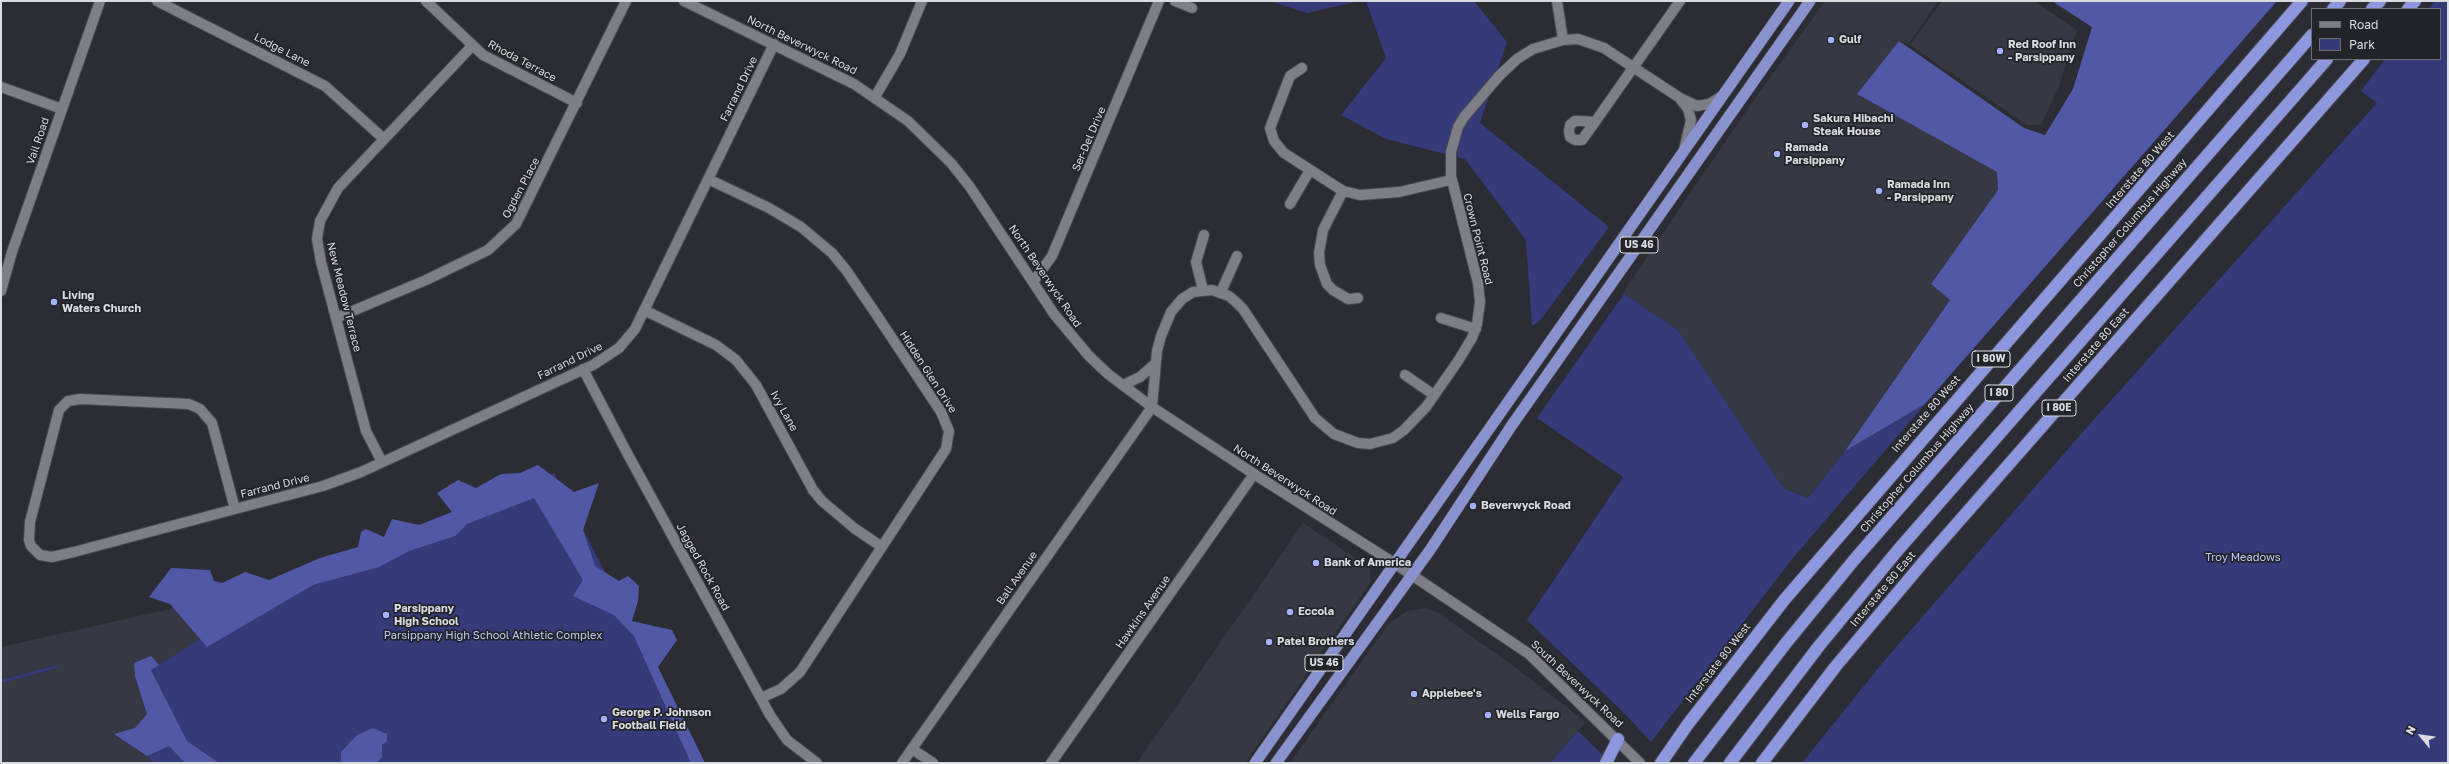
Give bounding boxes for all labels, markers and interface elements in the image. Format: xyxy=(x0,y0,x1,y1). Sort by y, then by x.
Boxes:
legend xyxy=(2311,8,2441,60)
street label: North Beverwyck Road xyxy=(745,13,859,77)
text: Road xyxy=(2349,17,2378,32)
street label: Lodge Lane xyxy=(252,30,312,70)
place label: Gulf xyxy=(1839,33,1861,47)
marker: Gulf xyxy=(1826,35,1836,45)
street label: Rhoda Terrace xyxy=(485,37,559,85)
text: Park xyxy=(2349,37,2375,52)
place label: Red Roof Inn - Parsippany xyxy=(2008,38,2076,64)
marker: Red Roof Inn - Parsippany xyxy=(1995,46,2005,56)
street label: Farrand Drive xyxy=(718,54,760,124)
street label: Ser-Del Drive xyxy=(1069,105,1109,173)
place label: Sakura Hibachi Steak House xyxy=(1813,112,1893,138)
street label: Vail Road xyxy=(24,116,52,166)
marker: Sakura Hibachi Steak House xyxy=(1800,120,1810,130)
street label: Interstate 80 West xyxy=(2103,129,2177,211)
place label: Ramada Parsippany xyxy=(1785,141,1845,167)
marker: Ramada Parsippany xyxy=(1772,149,1782,159)
street label: Ogden Place xyxy=(499,155,543,221)
street label: Christopher Columbus Highway xyxy=(2070,156,2190,290)
place label: Ramada Inn - Parsippany xyxy=(1887,178,1954,204)
marker: Ramada Inn - Parsippany xyxy=(1874,186,1884,196)
street label: Crown Point Road xyxy=(1460,192,1496,286)
street label: North Beverwyck Road xyxy=(1006,222,1084,330)
road number: US 46 xyxy=(1620,237,1658,253)
street label: New Meadow Terrace xyxy=(324,241,364,353)
place label: Living Waters Church xyxy=(62,289,141,315)
marker: Living Waters Church xyxy=(49,297,59,307)
street label: Interstate 80 East xyxy=(2060,305,2132,385)
street label: Hidden Glen Drive xyxy=(897,329,959,415)
street label: Farrand Drive xyxy=(535,340,605,382)
road number: I 80W xyxy=(1972,351,2010,367)
street label: Interstate 80 West xyxy=(1889,373,1963,455)
road number: I 80 xyxy=(1985,385,2013,401)
street label: Ivy Lane xyxy=(767,388,801,434)
road number: I 80E xyxy=(2042,400,2076,416)
street label: Christopher Columbus Highway xyxy=(1857,401,1977,535)
street label: North Beverwyck Road xyxy=(1231,442,1339,518)
street label: Farrand Drive xyxy=(239,471,311,501)
place label: Beverwyck Road xyxy=(1481,499,1571,513)
marker: Beverwyck Road xyxy=(1468,501,1478,511)
street label: Jagged Rock Road xyxy=(674,521,732,613)
street label: Ball Avenue xyxy=(994,549,1040,607)
street label: Interstate 80 East xyxy=(1848,549,1918,629)
park label: Troy Meadows xyxy=(2205,551,2281,565)
place label: Bank of America xyxy=(1324,556,1411,570)
marker: Bank of America xyxy=(1311,558,1321,568)
street label: Hawkins Avenue xyxy=(1113,573,1173,651)
place label: Parsippany High School xyxy=(394,602,459,628)
place label: Eccola xyxy=(1298,605,1334,619)
marker: Eccola xyxy=(1285,607,1295,617)
marker: Parsippany High School xyxy=(381,610,391,620)
street label: Interstate 80 West xyxy=(1683,620,1753,706)
park label: Parsippany High School Athletic Complex xyxy=(384,629,602,643)
place label: Patel Brothers xyxy=(1277,635,1354,649)
marker: Patel Brothers xyxy=(1264,637,1274,647)
street label: South Beverwyck Road xyxy=(1528,638,1626,730)
road number: US 46 xyxy=(1305,655,1343,671)
place label: Applebee's xyxy=(1422,687,1482,701)
marker: Applebee's xyxy=(1409,689,1419,699)
place label: George P. Johnson Football Field xyxy=(612,706,711,732)
place label: Wells Fargo xyxy=(1496,708,1559,722)
marker: Wells Fargo xyxy=(1483,710,1493,720)
marker: George P. Johnson Football Field xyxy=(599,714,609,724)
north arrow xyxy=(2401,716,2441,756)
text: N xyxy=(2402,723,2418,737)

